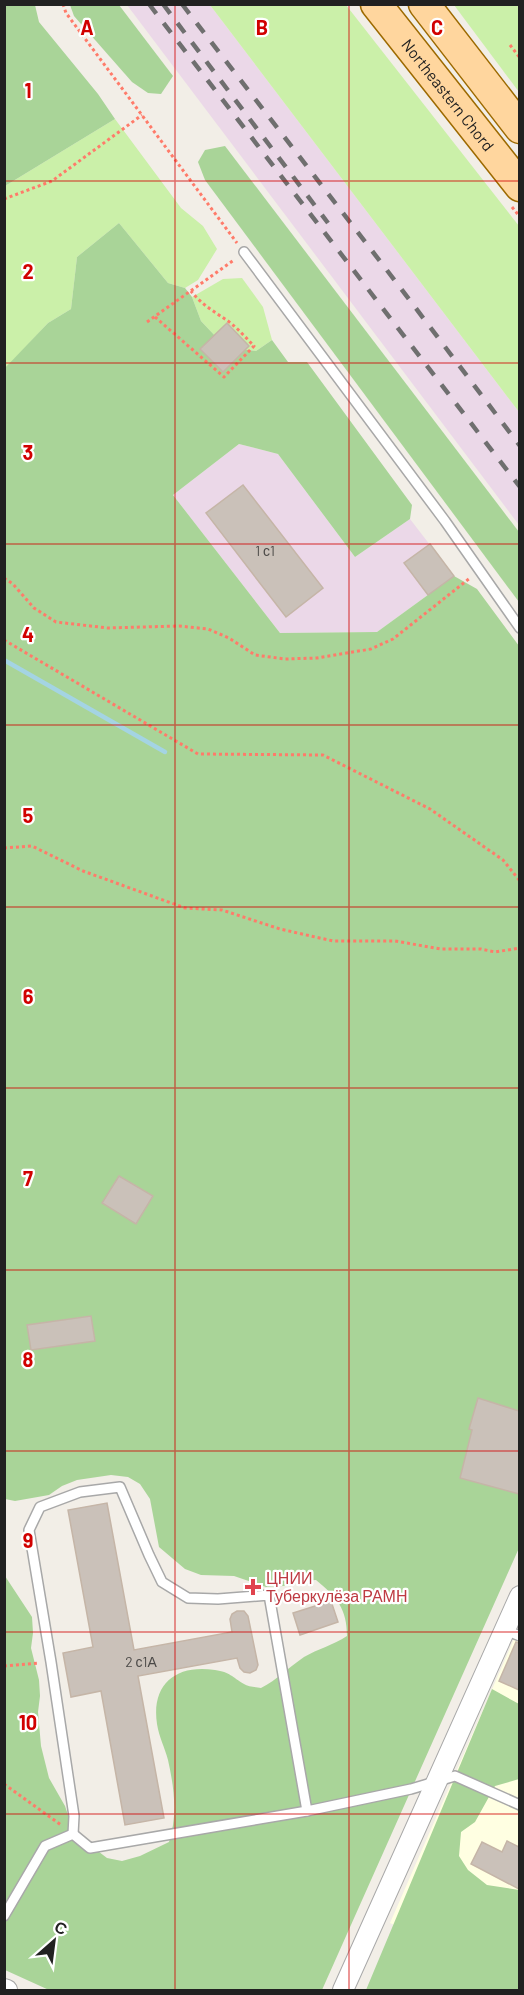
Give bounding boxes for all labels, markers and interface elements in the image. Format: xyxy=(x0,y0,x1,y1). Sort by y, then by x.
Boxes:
text: A xyxy=(80,15,94,39)
text: B xyxy=(256,15,268,39)
text: C xyxy=(431,15,443,39)
street label: Northeastern Chord xyxy=(398,35,498,154)
text: 1 xyxy=(24,78,32,102)
text: 2 xyxy=(22,259,34,283)
text: 3 xyxy=(23,440,33,464)
house number: 1 с1 xyxy=(255,542,275,559)
text: 4 xyxy=(22,622,34,646)
text: 5 xyxy=(23,803,34,827)
text: 6 xyxy=(23,984,34,1008)
text: 7 xyxy=(23,1166,33,1190)
text: 8 xyxy=(23,1347,34,1371)
text: 9 xyxy=(23,1528,33,1552)
place label: ЦНИИ Туберкулёза РАМН xyxy=(266,1568,408,1605)
marker: ЦНИИ Туберкулёза РАМН xyxy=(244,1578,262,1596)
house number: 2 с1А xyxy=(125,1653,157,1670)
text: 10 xyxy=(19,1710,37,1734)
north arrow xyxy=(24,1911,84,1971)
text: С xyxy=(52,1916,71,1939)

